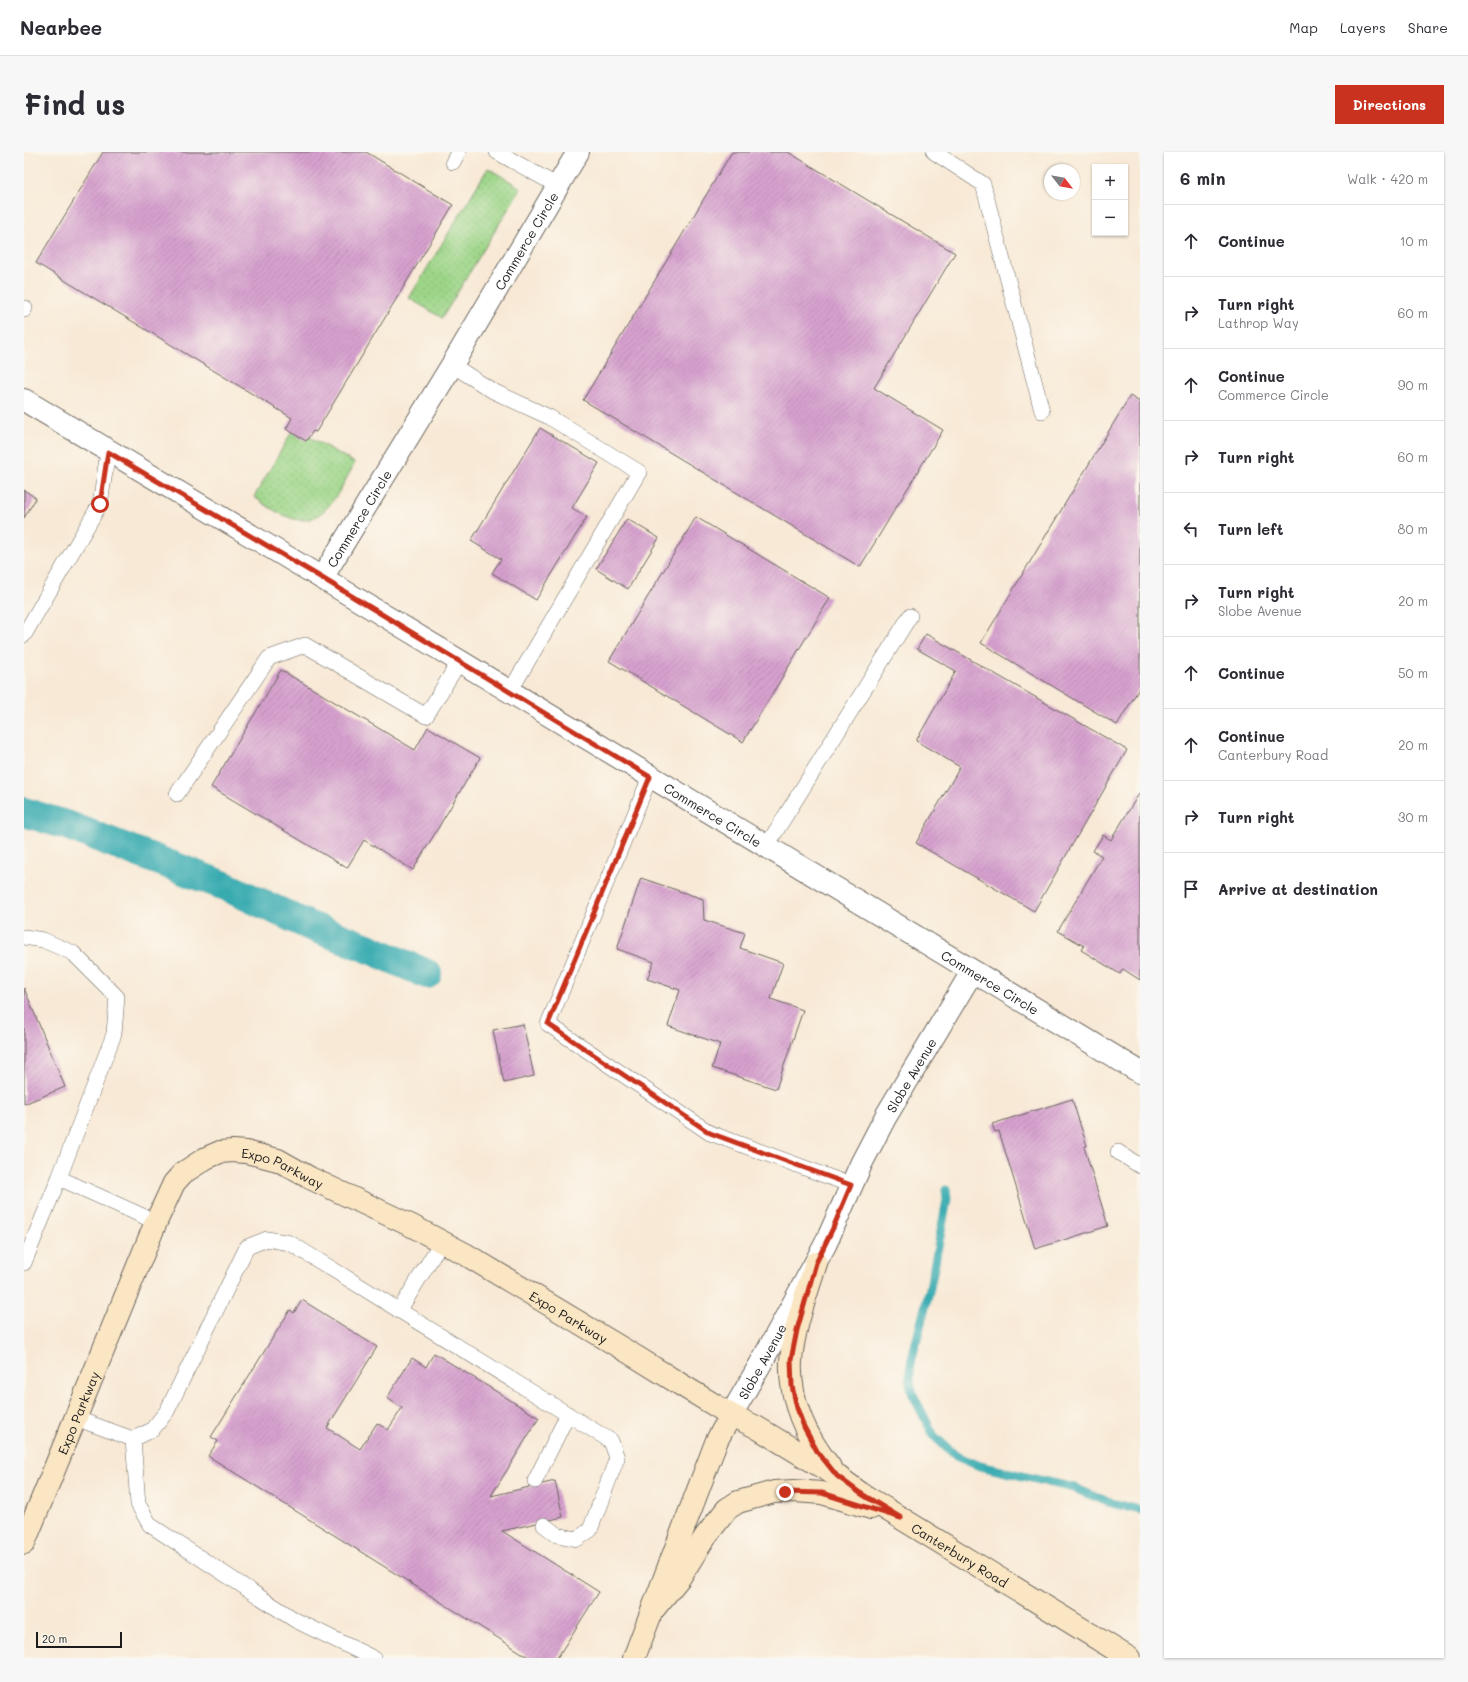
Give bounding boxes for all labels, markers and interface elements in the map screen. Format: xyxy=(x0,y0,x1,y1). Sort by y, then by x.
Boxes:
text: Nearbee xyxy=(20,15,102,40)
text: Map xyxy=(1289,18,1318,37)
text: Layers xyxy=(1340,18,1386,37)
text: Share xyxy=(1408,18,1448,37)
button: Directions xyxy=(1335,85,1444,124)
text: Find us xyxy=(24,86,125,122)
north arrow xyxy=(1044,164,1080,200)
map controls xyxy=(1092,164,1128,236)
button: + xyxy=(1092,164,1128,200)
text: 6 min xyxy=(1180,167,1225,189)
text: Walk · 420 m xyxy=(1347,170,1428,187)
street label: Commerce Circle xyxy=(490,189,561,293)
button: − xyxy=(1092,200,1128,236)
icon: ahead xyxy=(1180,230,1202,252)
text: Continue xyxy=(1218,231,1285,251)
text: 10 m xyxy=(1400,232,1428,249)
text: Turn right xyxy=(1218,294,1295,314)
icon: right xyxy=(1180,302,1202,324)
text: 60 m xyxy=(1398,304,1428,321)
text: Lathrop Way xyxy=(1218,314,1299,331)
text: Continue xyxy=(1218,366,1285,386)
icon: ahead xyxy=(1180,374,1202,396)
text: 90 m xyxy=(1398,376,1428,393)
text: Commerce Circle xyxy=(1218,386,1329,403)
icon: right xyxy=(1180,446,1202,468)
text: Turn right xyxy=(1218,447,1295,467)
text: 60 m xyxy=(1398,448,1428,465)
street label: Commerce Circle xyxy=(322,466,395,570)
route start xyxy=(91,495,109,513)
icon: left xyxy=(1180,518,1202,540)
text: Turn left xyxy=(1218,519,1283,539)
text: 80 m xyxy=(1398,520,1428,537)
text: Turn right xyxy=(1218,582,1295,602)
icon: right xyxy=(1180,590,1202,612)
text: 20 m xyxy=(1398,592,1428,609)
text: Slobe Avenue xyxy=(1218,602,1302,619)
icon: ahead xyxy=(1180,662,1202,684)
text: Continue xyxy=(1218,663,1285,683)
text: 50 m xyxy=(1398,664,1428,681)
text: Continue xyxy=(1218,726,1285,746)
icon: ahead xyxy=(1180,734,1202,756)
text: 20 m xyxy=(1398,736,1428,753)
text: Canterbury Road xyxy=(1218,746,1328,763)
street label: Commerce Circle xyxy=(661,778,765,850)
icon: right xyxy=(1180,806,1202,828)
text: Turn right xyxy=(1218,807,1295,827)
text: 30 m xyxy=(1398,808,1428,825)
icon: arrive xyxy=(1180,878,1202,900)
text: Arrive at destination xyxy=(1218,879,1378,899)
street label: Commerce Circle xyxy=(939,946,1042,1018)
street label: Slobe Avenue xyxy=(882,1034,939,1115)
street label: Expo Parkway xyxy=(241,1143,327,1192)
street label: Expo Parkway xyxy=(527,1286,612,1347)
street label: Slobe Avenue xyxy=(734,1320,789,1402)
street label: Expo Parkway xyxy=(53,1368,102,1457)
route end xyxy=(776,1483,794,1501)
street label: Canterbury Road xyxy=(909,1518,1012,1590)
scale bar xyxy=(36,1630,122,1649)
text: 20 m xyxy=(42,1631,67,1646)

